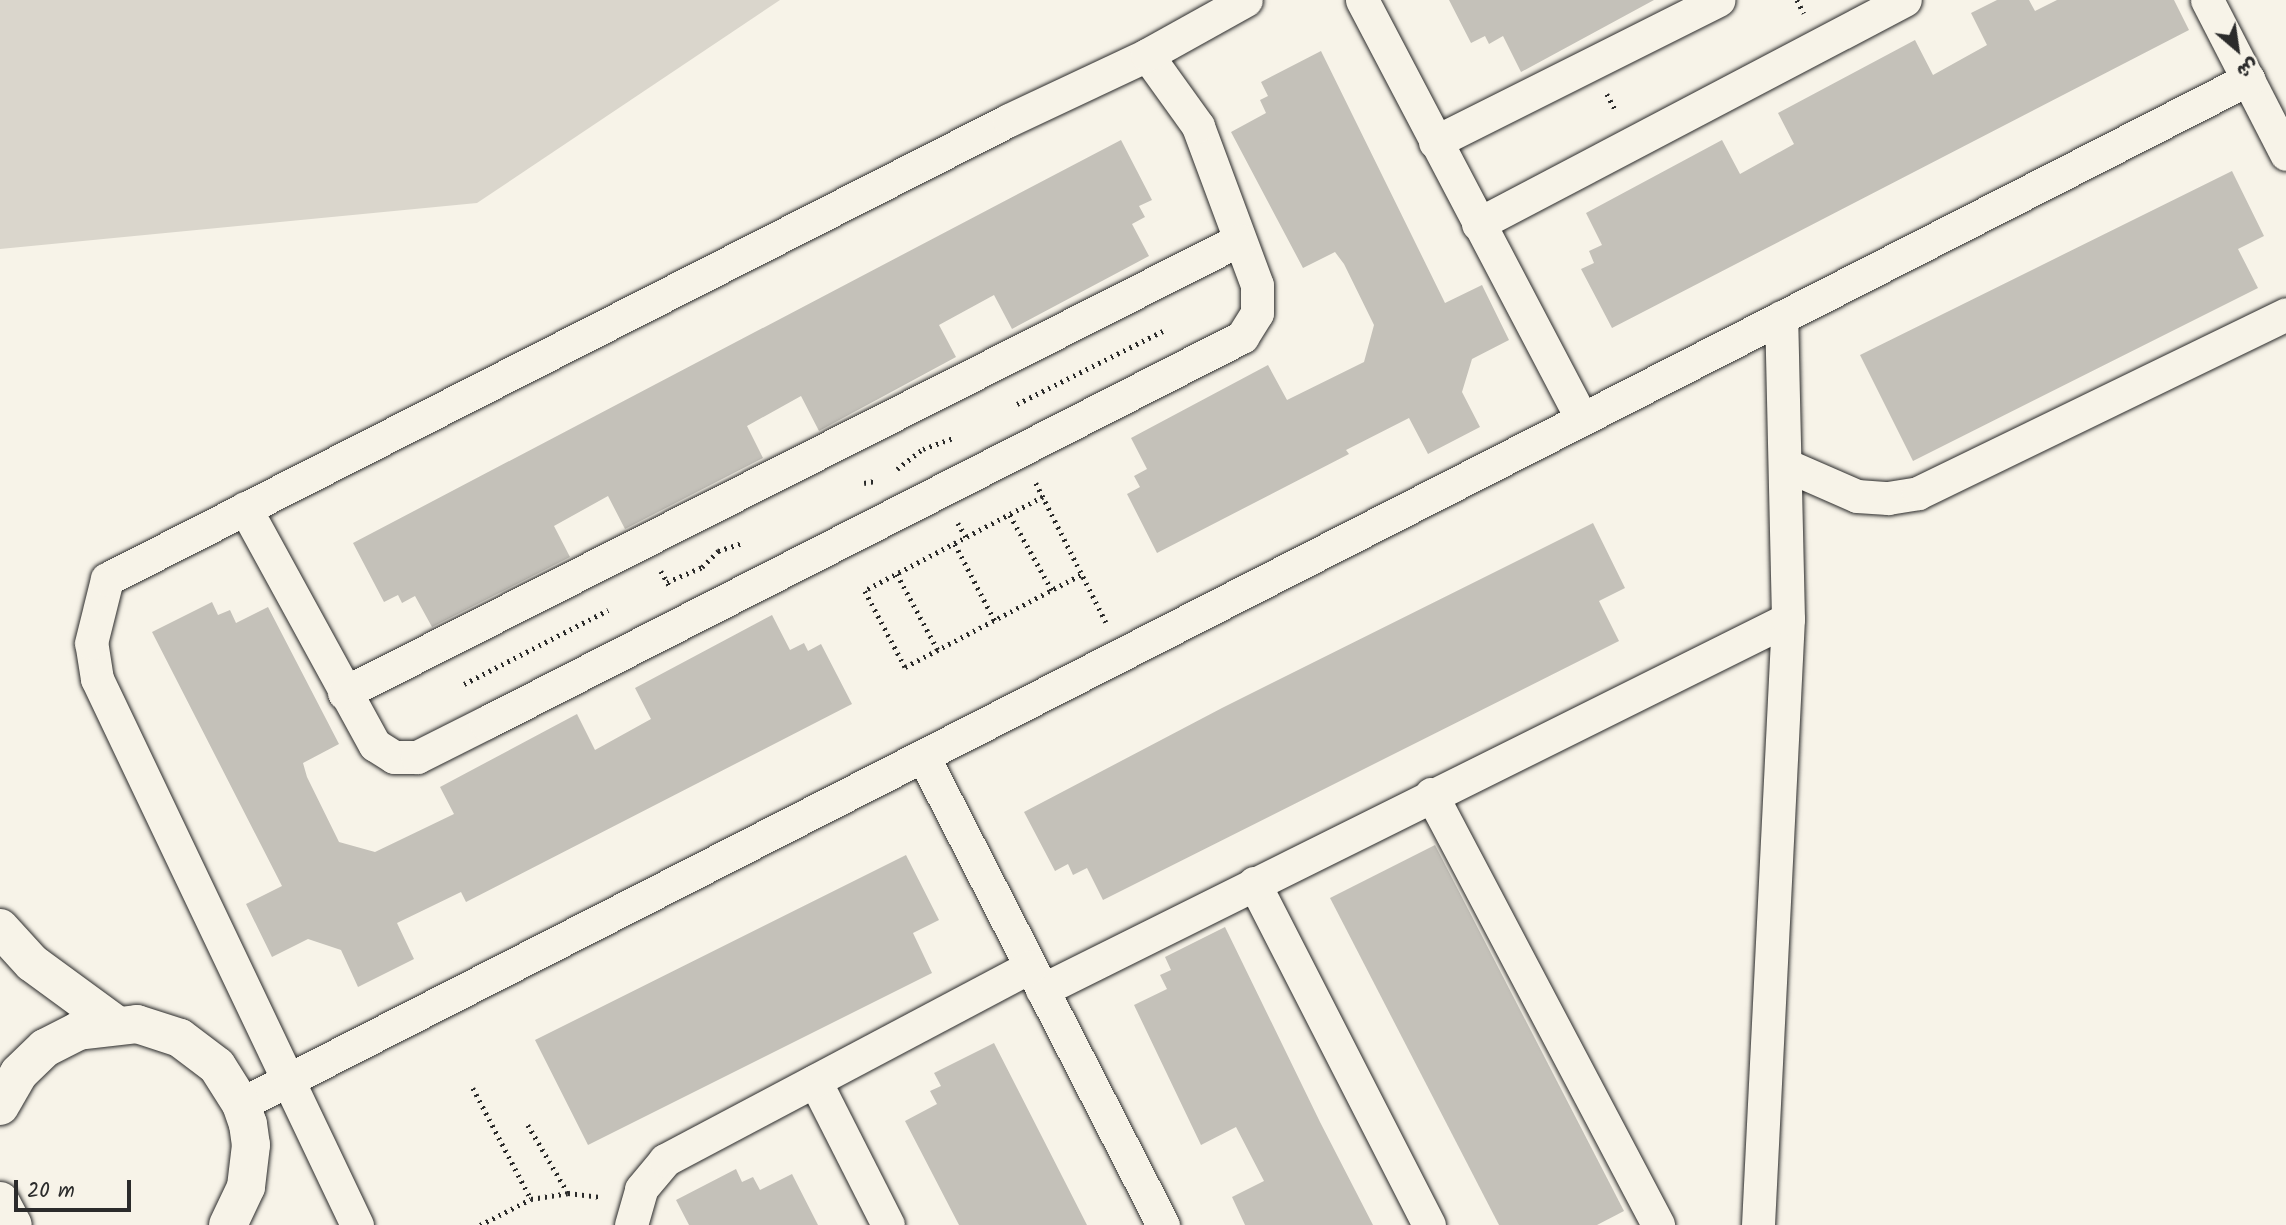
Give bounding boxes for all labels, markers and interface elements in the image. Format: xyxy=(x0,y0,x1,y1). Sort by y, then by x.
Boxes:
north arrow xyxy=(2202,14,2272,84)
text: ش xyxy=(2231,49,2264,86)
scale bar xyxy=(18,1166,135,1210)
text: 20 m xyxy=(27,1175,75,1208)

